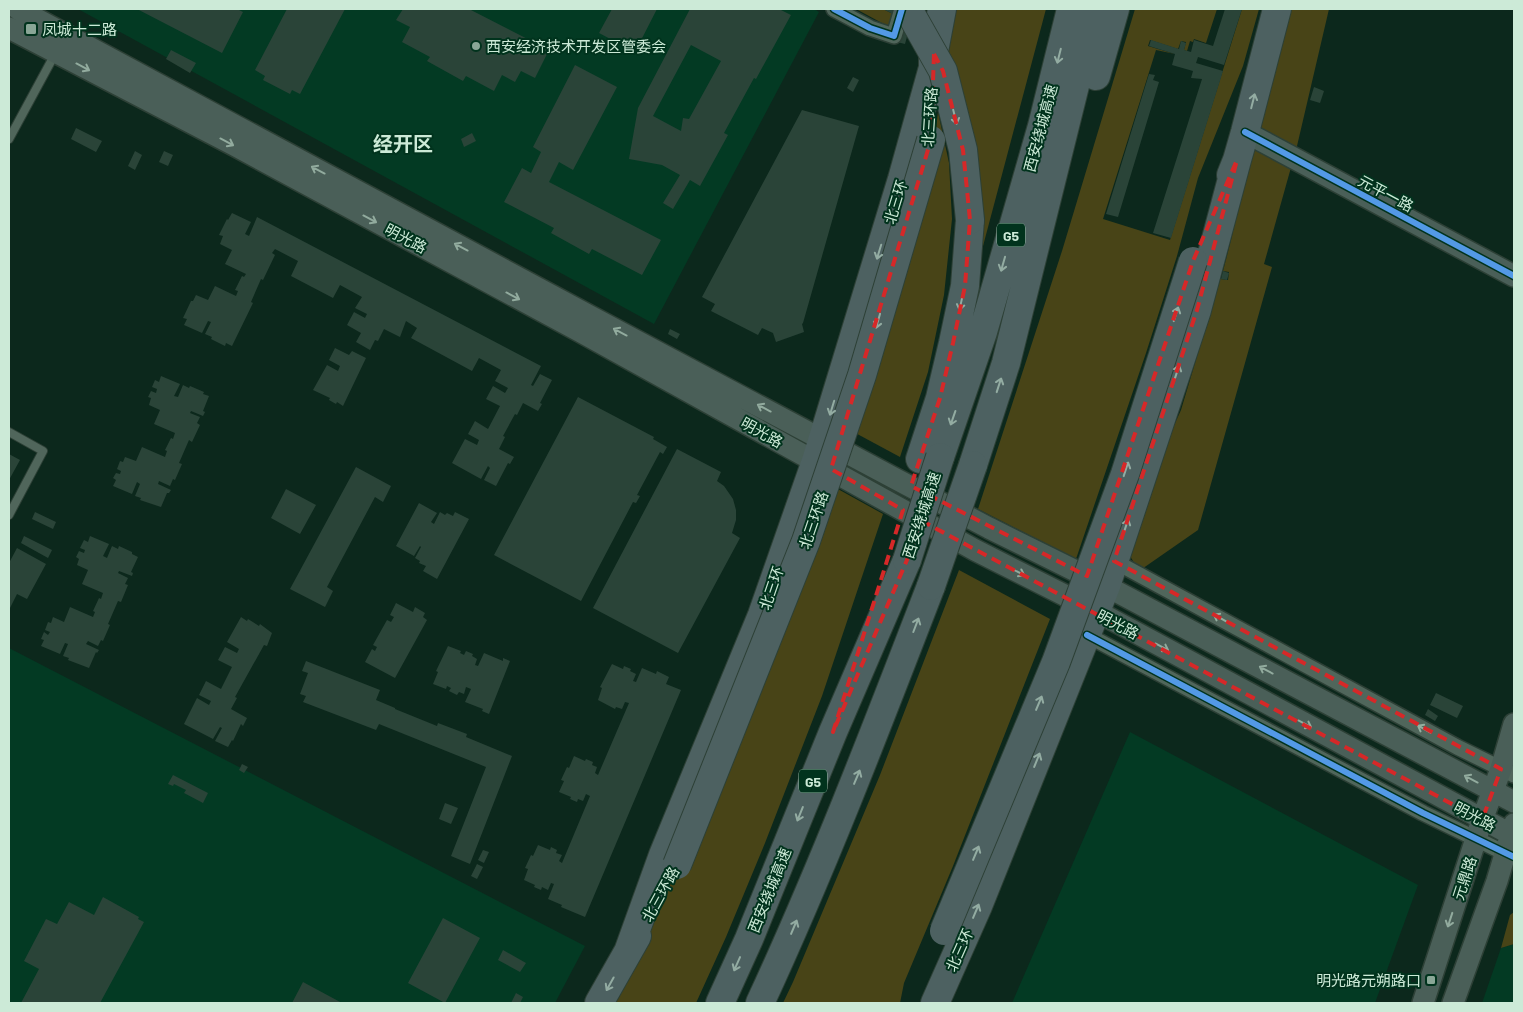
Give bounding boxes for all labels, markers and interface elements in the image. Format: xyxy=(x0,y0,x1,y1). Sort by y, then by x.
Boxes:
place label: 凤城十二路 xyxy=(42,20,117,38)
marker: 凤城十二路 xyxy=(24,22,38,36)
place label: 西安经济技术开发区管委会 xyxy=(486,37,666,55)
marker: 西安经济技术开发区管委会 xyxy=(470,40,482,52)
one-way arrow xyxy=(1054,48,1063,64)
one-way arrow xyxy=(75,63,90,72)
street label: 西安绕城高速 xyxy=(1020,82,1060,174)
street label: 北三环路 xyxy=(918,86,940,148)
one-way arrow xyxy=(1249,94,1258,110)
one-way arrow xyxy=(951,109,960,125)
district label: 经开区 xyxy=(373,131,433,155)
one-way arrow xyxy=(219,138,234,147)
one-way arrow xyxy=(311,165,326,174)
street label: 元平一路 xyxy=(1355,171,1417,215)
street label: 北三环 xyxy=(880,178,910,226)
one-way arrow xyxy=(363,214,378,224)
street label: 明光路 xyxy=(382,219,430,257)
road number: G5 xyxy=(997,224,1025,246)
one-way arrow xyxy=(454,242,469,251)
one-way arrow xyxy=(874,244,884,260)
one-way arrow xyxy=(997,255,1007,271)
one-way arrow xyxy=(506,291,520,301)
one-way arrow xyxy=(956,295,966,311)
one-way arrow xyxy=(1172,307,1181,323)
one-way arrow xyxy=(873,313,883,329)
one-way arrow xyxy=(613,327,628,336)
one-way arrow xyxy=(1172,364,1182,380)
one-way arrow xyxy=(995,378,1004,394)
one-way arrow xyxy=(826,399,836,415)
one-way arrow xyxy=(756,403,771,413)
one-way arrow xyxy=(948,410,958,426)
street label: 明光路 xyxy=(738,413,786,451)
one-way arrow xyxy=(1122,461,1132,477)
street label: 西安绕城高速 xyxy=(899,469,943,561)
street label: 北三环路 xyxy=(795,489,831,551)
one-way arrow xyxy=(1122,519,1131,535)
street label: 北三环 xyxy=(755,564,787,612)
one-way arrow xyxy=(1011,567,1026,577)
street label: 明光路 xyxy=(1094,605,1142,643)
one-way arrow xyxy=(1212,613,1227,623)
one-way arrow xyxy=(912,618,921,634)
one-way arrow xyxy=(1154,643,1169,652)
one-way arrow xyxy=(1259,665,1273,675)
one-way arrow xyxy=(1034,696,1044,711)
one-way arrow xyxy=(1297,720,1312,730)
one-way arrow xyxy=(1417,724,1432,733)
one-way arrow xyxy=(1032,753,1042,768)
road number: G5 xyxy=(799,769,827,792)
one-way arrow xyxy=(852,770,862,785)
one-way arrow xyxy=(1464,774,1479,784)
street label: 明光路 xyxy=(1451,797,1499,835)
one-way arrow xyxy=(794,806,804,821)
street label: 西安绕城高速 xyxy=(744,845,794,935)
one-way arrow xyxy=(972,846,982,861)
street label: 元鼎路 xyxy=(1448,854,1480,902)
street label: 北三环路 xyxy=(638,863,682,925)
one-way arrow xyxy=(972,904,982,919)
one-way arrow xyxy=(1445,912,1454,928)
one-way arrow xyxy=(790,920,800,935)
street label: 北三环 xyxy=(942,926,976,974)
one-way arrow xyxy=(732,956,742,971)
place label: 明光路元朔路口 xyxy=(1316,971,1421,989)
marker: 明光路元朔路口 xyxy=(1425,974,1437,986)
one-way arrow xyxy=(605,976,614,991)

